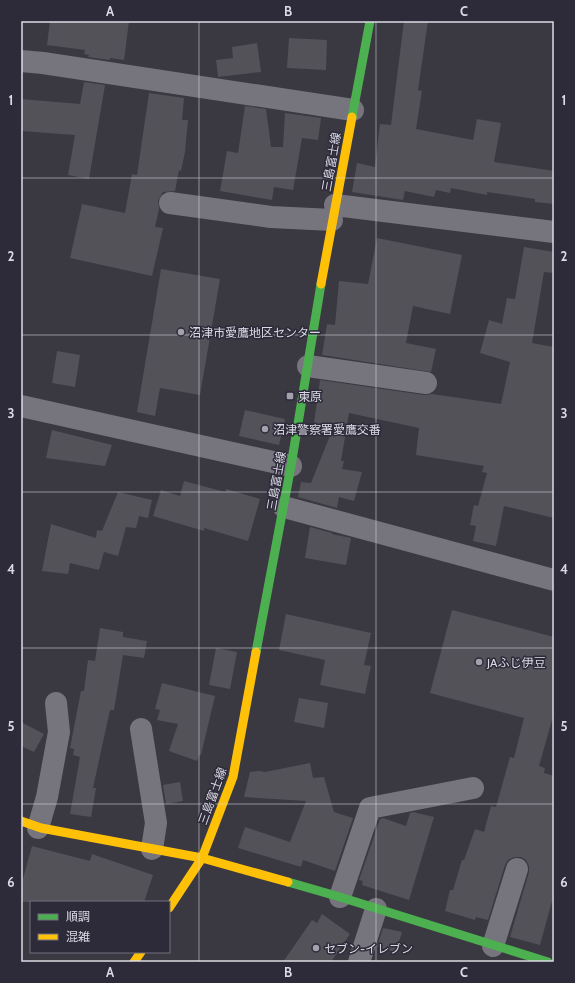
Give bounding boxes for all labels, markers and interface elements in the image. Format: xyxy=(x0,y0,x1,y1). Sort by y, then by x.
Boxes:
text: A xyxy=(106,3,115,19)
text: B xyxy=(284,3,292,19)
text: C xyxy=(460,3,468,19)
text: 1 xyxy=(9,92,13,108)
text: 1 xyxy=(562,92,566,108)
street label: 三島富士線 xyxy=(318,131,344,193)
text: 2 xyxy=(8,248,15,264)
text: 2 xyxy=(561,248,568,264)
place label: 沼津市愛鷹地区センター xyxy=(189,325,321,340)
marker: 沼津市愛鷹地区センター xyxy=(176,327,186,337)
place label: 東原 xyxy=(298,389,322,404)
marker: 東原 xyxy=(285,391,295,401)
text: 3 xyxy=(7,405,15,421)
text: 3 xyxy=(560,405,568,421)
place label: 沼津警察署愛鷹交番 xyxy=(273,422,381,437)
marker: 沼津警察署愛鷹交番 xyxy=(260,424,270,434)
street label: 三島富士線 xyxy=(263,450,289,512)
text: 4 xyxy=(7,561,15,577)
text: 4 xyxy=(560,561,568,577)
place label: JAふじ伊豆 xyxy=(486,655,545,670)
marker: JAふじ伊豆 xyxy=(474,657,484,667)
text: 5 xyxy=(8,718,15,734)
text: 5 xyxy=(561,718,568,734)
street label: 三島富士線 xyxy=(195,765,229,827)
text: 6 xyxy=(7,874,15,890)
text: 6 xyxy=(560,874,568,890)
legend xyxy=(30,901,170,953)
text: 順調 xyxy=(66,909,90,924)
text: 混雑 xyxy=(66,929,90,944)
place label: セブン-イレブン xyxy=(324,941,413,956)
marker: セブン-イレブン xyxy=(311,943,321,953)
text: A xyxy=(106,964,115,980)
text: B xyxy=(284,964,292,980)
text: C xyxy=(460,964,468,980)

